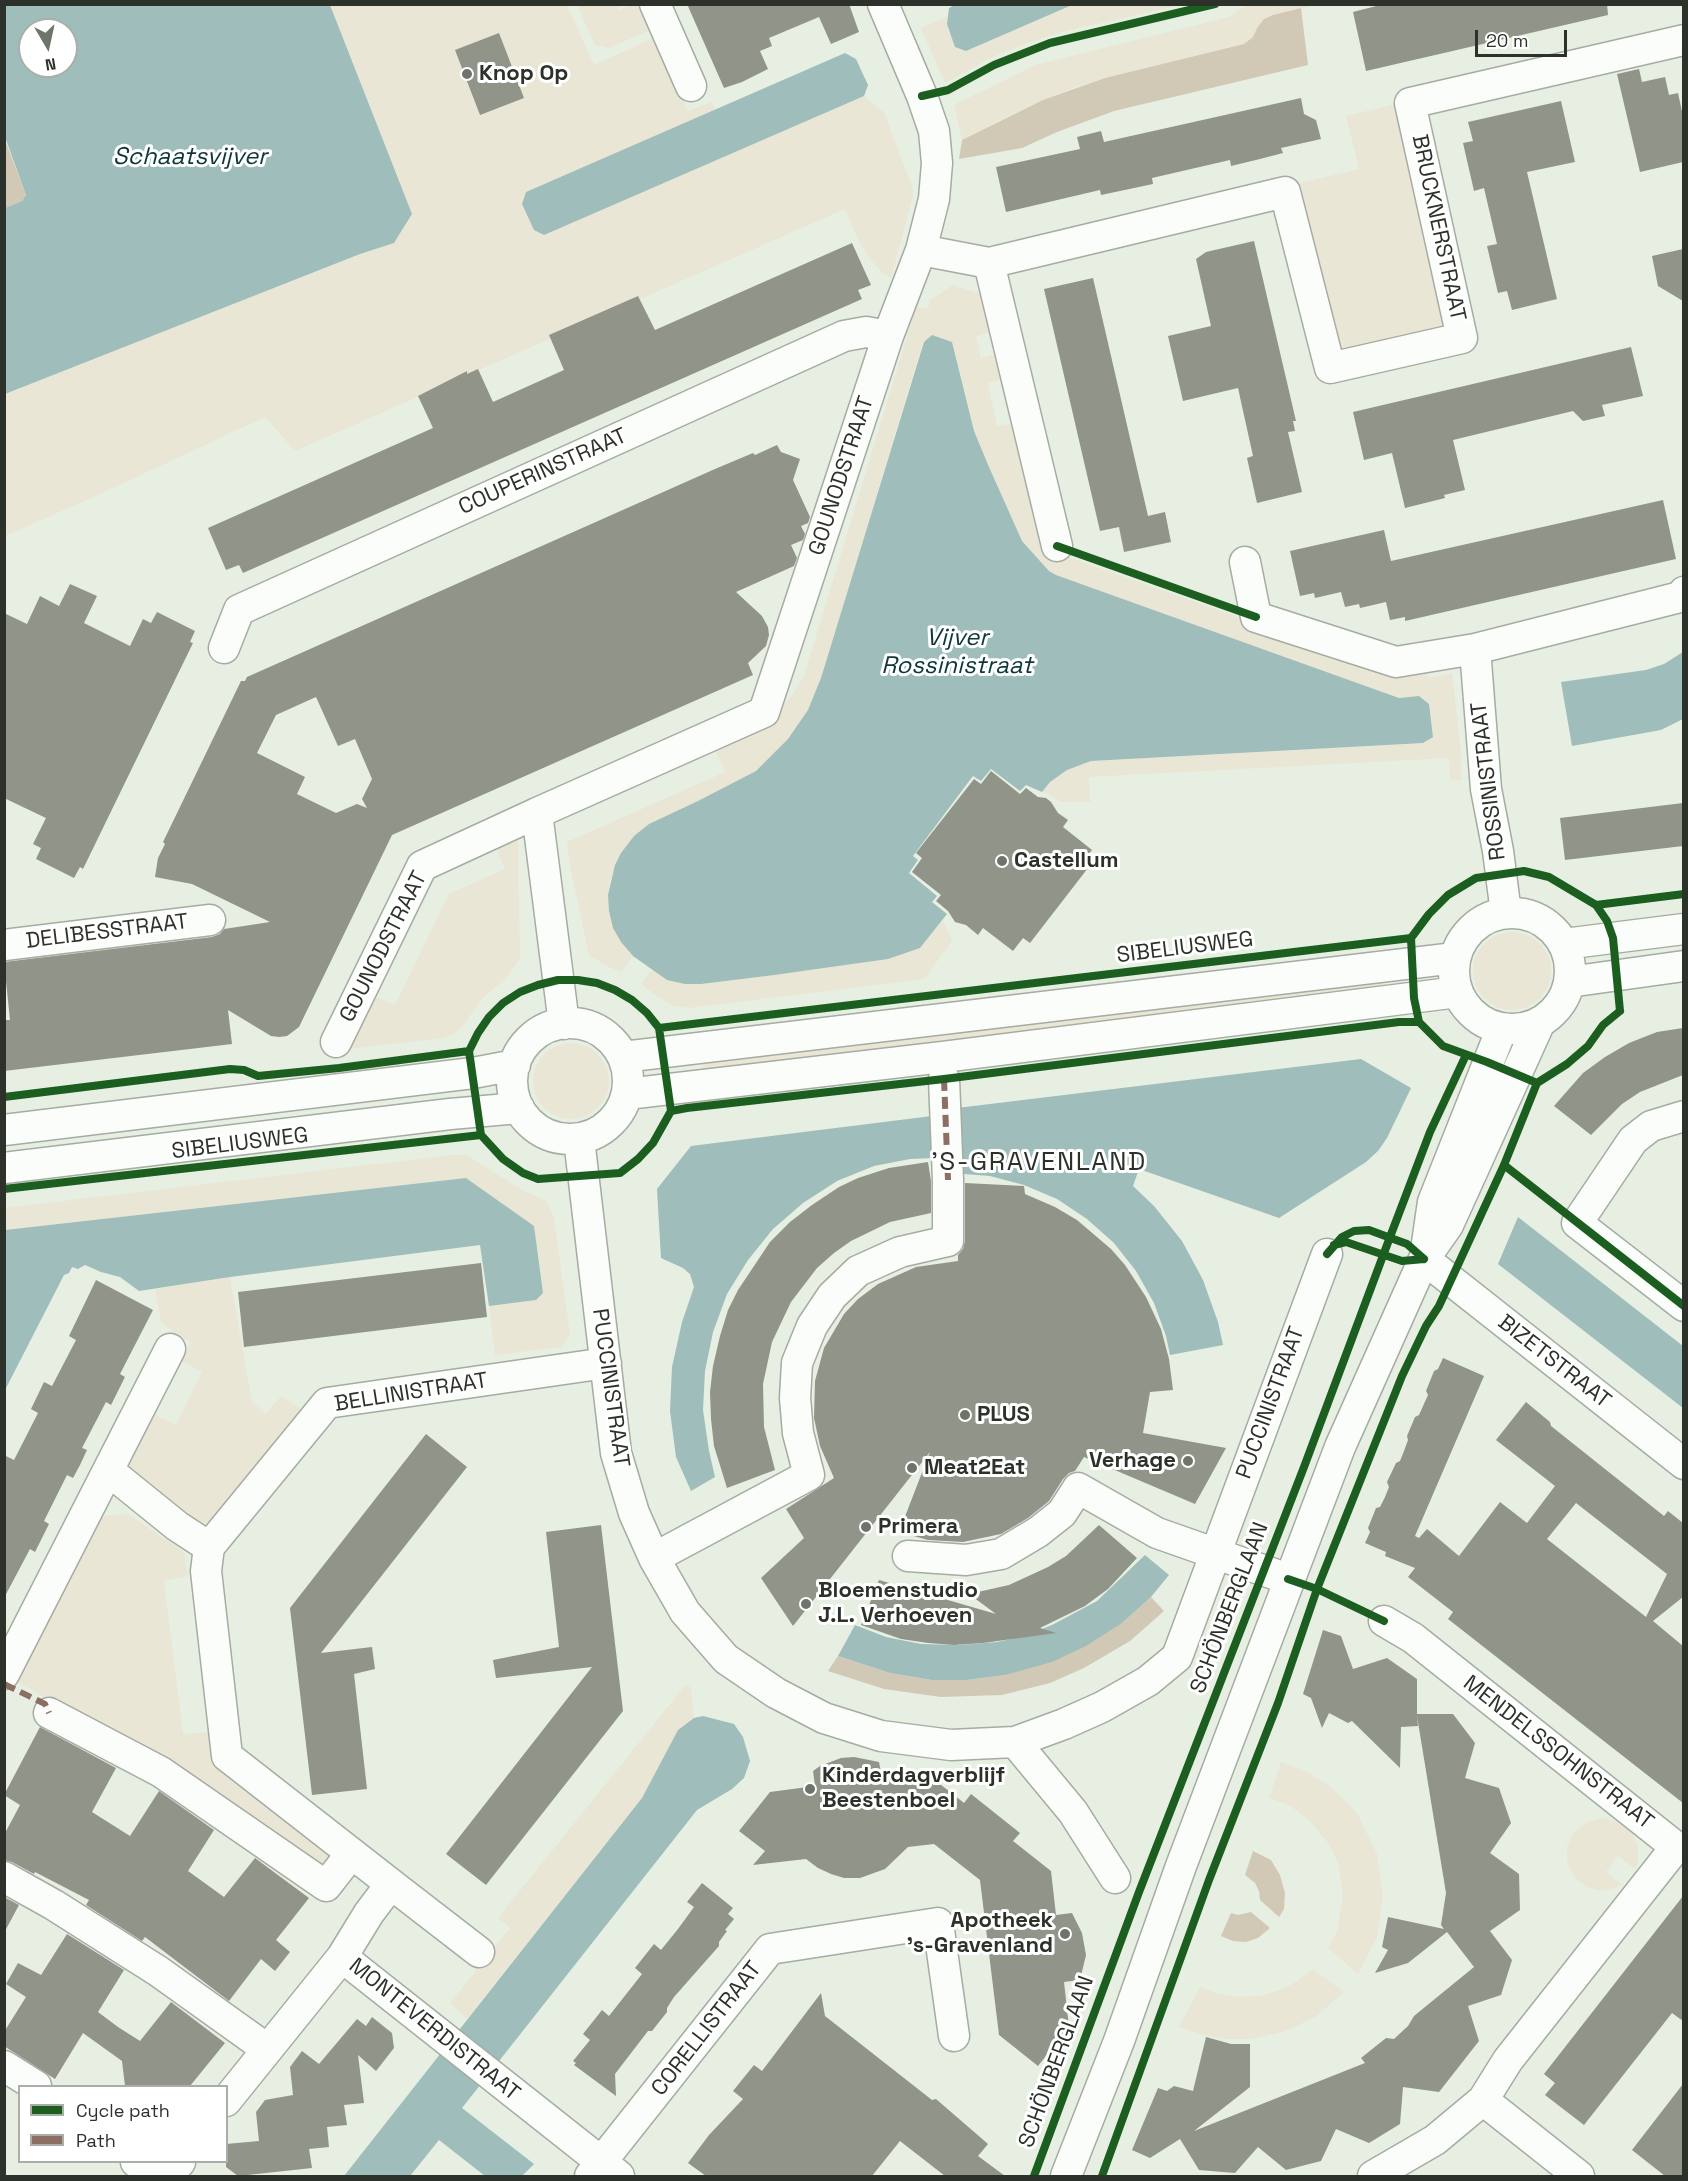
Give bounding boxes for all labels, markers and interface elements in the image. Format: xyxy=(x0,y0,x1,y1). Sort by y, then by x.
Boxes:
north arrow xyxy=(18,18,78,78)
scale bar xyxy=(1478,18,1570,56)
text: 20 m xyxy=(1486,29,1529,52)
text: N xyxy=(44,53,58,76)
place label: Knop Op xyxy=(479,61,568,87)
marker: Knop Op xyxy=(460,67,474,81)
street label: BRUCKNERSTRAAT xyxy=(1405,132,1471,324)
water label: Schaatsvijver xyxy=(113,143,267,171)
street label: GOUNODSTRAAT xyxy=(804,393,880,559)
street label: COUPERINSTRAAT xyxy=(455,423,631,521)
water label: Vijver Rossinistraat xyxy=(881,624,1033,680)
street label: ROSSINISTRAAT xyxy=(1466,700,1512,862)
place label: Castellum xyxy=(1014,848,1118,874)
marker: Castellum xyxy=(995,854,1009,868)
street label: GOUNODSTRAAT xyxy=(335,867,433,1027)
street label: DELIBESSTRAAT xyxy=(24,909,190,955)
street label: SIBELIUSWEG xyxy=(1115,927,1255,969)
street label: SIBELIUSWEG xyxy=(170,1123,310,1165)
district label: 'S-GRAVENLAND xyxy=(931,1147,1147,1179)
street label: PUCCINISTRAAT xyxy=(586,1307,634,1469)
street label: BIZETSTRAAT xyxy=(1492,1310,1616,1414)
street label: PUCCINISTRAAT xyxy=(1231,1323,1311,1483)
street label: BELLINISTRAAT xyxy=(332,1368,490,1418)
place label: PLUS xyxy=(977,1402,1030,1428)
marker: PLUS xyxy=(958,1408,972,1422)
place label: Verhage xyxy=(1089,1448,1176,1474)
marker: Verhage xyxy=(1181,1454,1195,1468)
place label: Meat2Eat xyxy=(924,1455,1025,1481)
marker: Meat2Eat xyxy=(905,1461,919,1475)
place label: Primera xyxy=(878,1514,958,1540)
street label: SCHÖNBERGLAAN xyxy=(1185,1519,1275,1697)
marker: Primera xyxy=(859,1520,873,1534)
place label: Bloemenstudio J.L. Verhoeven xyxy=(818,1578,978,1630)
marker: Bloemenstudio J.L. Verhoeven xyxy=(799,1597,813,1611)
street label: MENDELSSOHNSTRAAT xyxy=(1458,1670,1658,1836)
place label: Kinderdagverblijf Beestenboel xyxy=(822,1763,1005,1814)
marker: Kinderdagverblijf Beestenboel xyxy=(803,1782,817,1796)
place label: Apotheek 's-Gravenland xyxy=(906,1908,1053,1960)
marker: Apotheek 's-Gravenland xyxy=(1058,1927,1072,1941)
street label: MONTEVERDISTRAAT xyxy=(343,1953,525,2107)
street label: CORELLISTRAAT xyxy=(646,1957,768,2101)
street label: SCHÖNBERGLAAN xyxy=(1014,1972,1100,2152)
legend xyxy=(18,2085,228,2163)
text: Cycle path xyxy=(76,2099,170,2122)
text: Path xyxy=(76,2129,116,2152)

